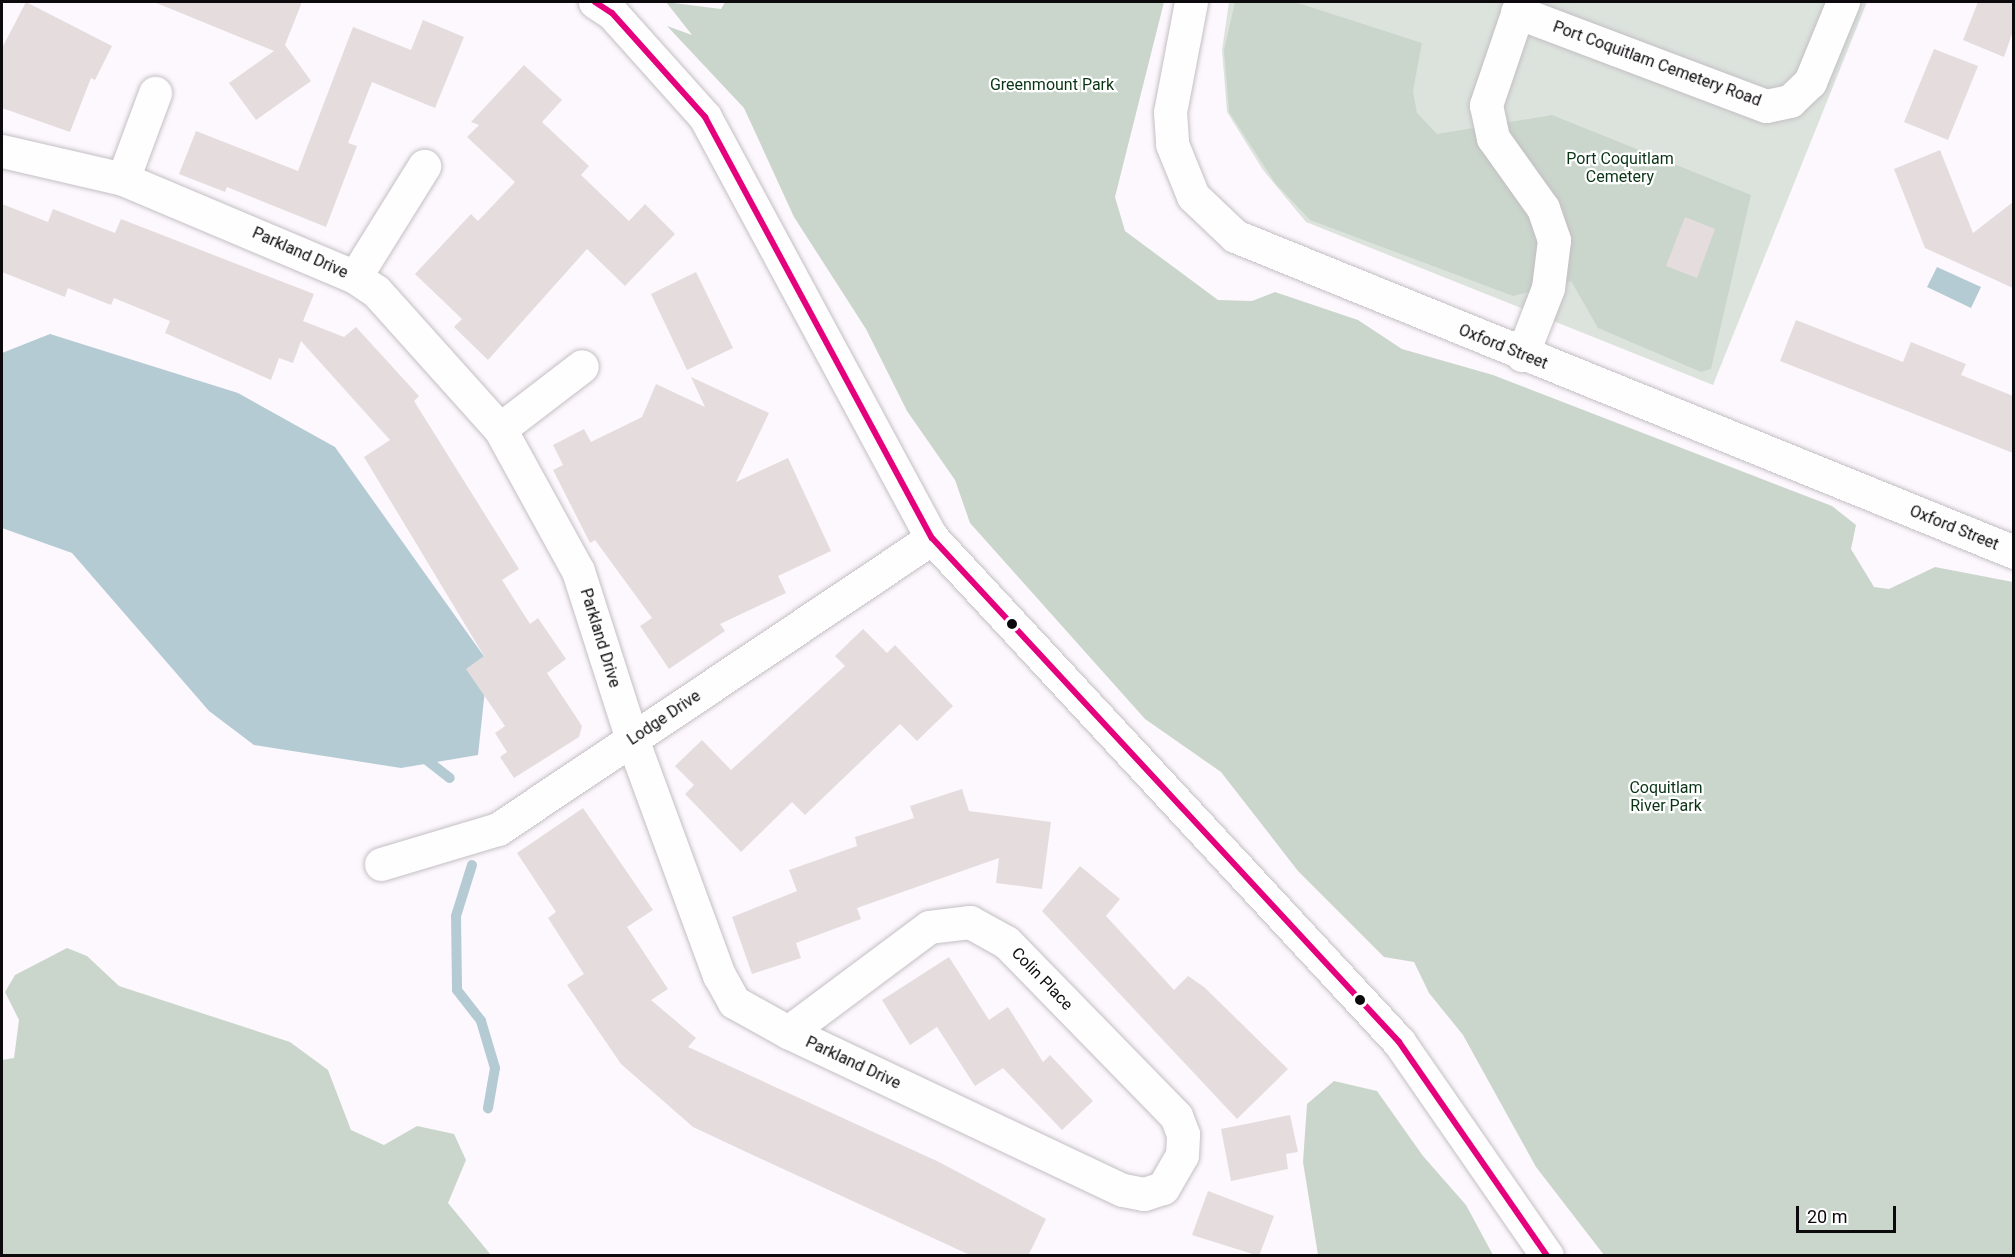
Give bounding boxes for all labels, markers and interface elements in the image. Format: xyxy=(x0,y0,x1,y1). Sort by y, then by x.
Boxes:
street label: Port Coquitlam Cemetery Road xyxy=(1550,17,1764,111)
park label: Greenmount Park xyxy=(990,75,1114,95)
park label: Port Coquitlam Cemetery xyxy=(1566,149,1674,187)
street label: Parkland Drive xyxy=(249,223,351,283)
street label: Oxford Street xyxy=(1456,320,1550,374)
street label: Oxford Street xyxy=(1907,501,2001,555)
street label: Parkland Drive xyxy=(576,586,624,690)
unlabelled marker xyxy=(1006,618,1018,630)
street label: Lodge Drive xyxy=(624,687,704,749)
park label: Coquitlam River Park xyxy=(1629,778,1703,816)
street label: Colin Place xyxy=(1007,944,1077,1014)
unlabelled marker xyxy=(1354,994,1366,1006)
street label: Parkland Drive xyxy=(802,1033,904,1093)
scale bar xyxy=(1799,1194,1900,1232)
text: 20 m xyxy=(1807,1206,1847,1227)

